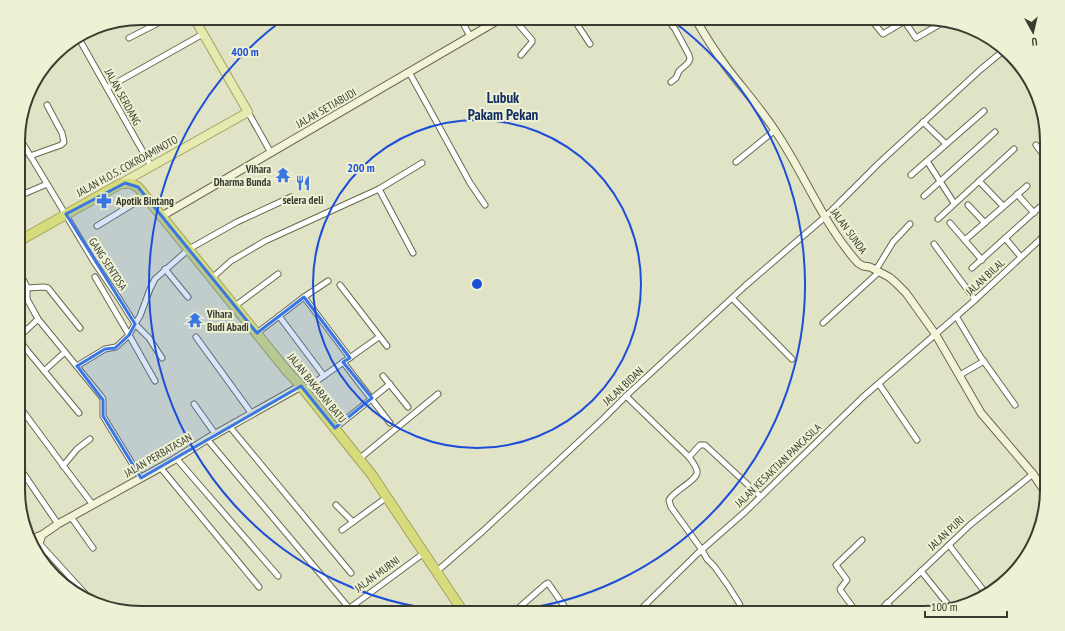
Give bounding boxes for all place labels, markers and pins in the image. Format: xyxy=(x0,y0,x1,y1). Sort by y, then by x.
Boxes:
place label: Vihara Dharma Bunda xyxy=(214,162,271,189)
temple icon: Vihara Dharma Bunda xyxy=(274,166,292,184)
restaurant icon: selera deli xyxy=(294,174,312,192)
pharmacy icon: Apotik Bintang xyxy=(95,192,113,210)
place label: selera deli xyxy=(283,193,324,207)
place label: Apotik Bintang xyxy=(115,194,174,208)
centre of rings xyxy=(470,277,484,291)
place label: Vihara Budi Abadi xyxy=(206,307,249,334)
temple icon: Vihara Budi Abadi xyxy=(186,311,204,329)

